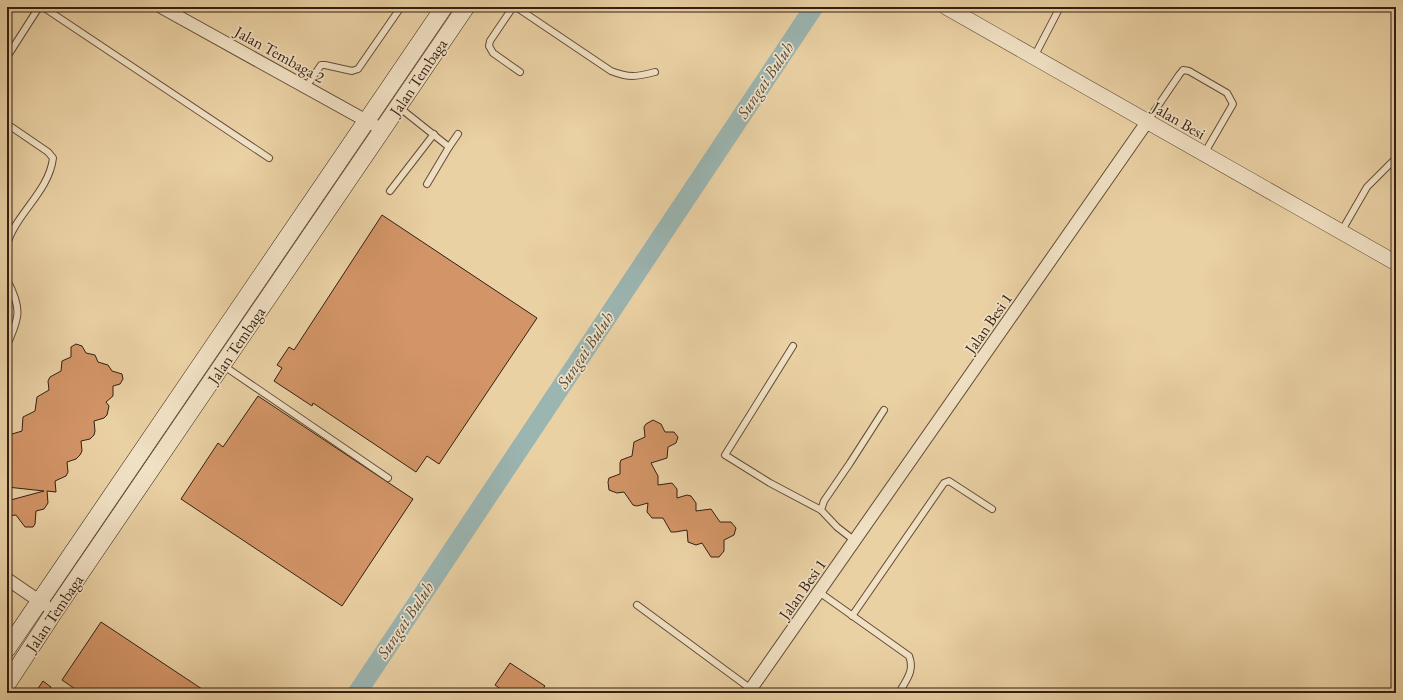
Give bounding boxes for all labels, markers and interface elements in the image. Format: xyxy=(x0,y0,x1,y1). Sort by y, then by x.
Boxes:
street label: Jalan Tembaga 2 xyxy=(229,20,329,88)
street label: Jalan Tembaga xyxy=(384,34,452,122)
water label: Sungai Buluh xyxy=(731,37,799,123)
street label: Jalan Besi xyxy=(1146,96,1209,144)
street label: Jalan Besi 1 xyxy=(959,289,1017,359)
street label: Jalan Tembaga xyxy=(202,302,270,390)
water label: Sungai Buluh xyxy=(551,307,619,393)
street label: Jalan Besi 1 xyxy=(773,555,831,625)
street label: Jalan Tembaga xyxy=(20,570,88,658)
water label: Sungai Buluh xyxy=(371,577,439,663)

